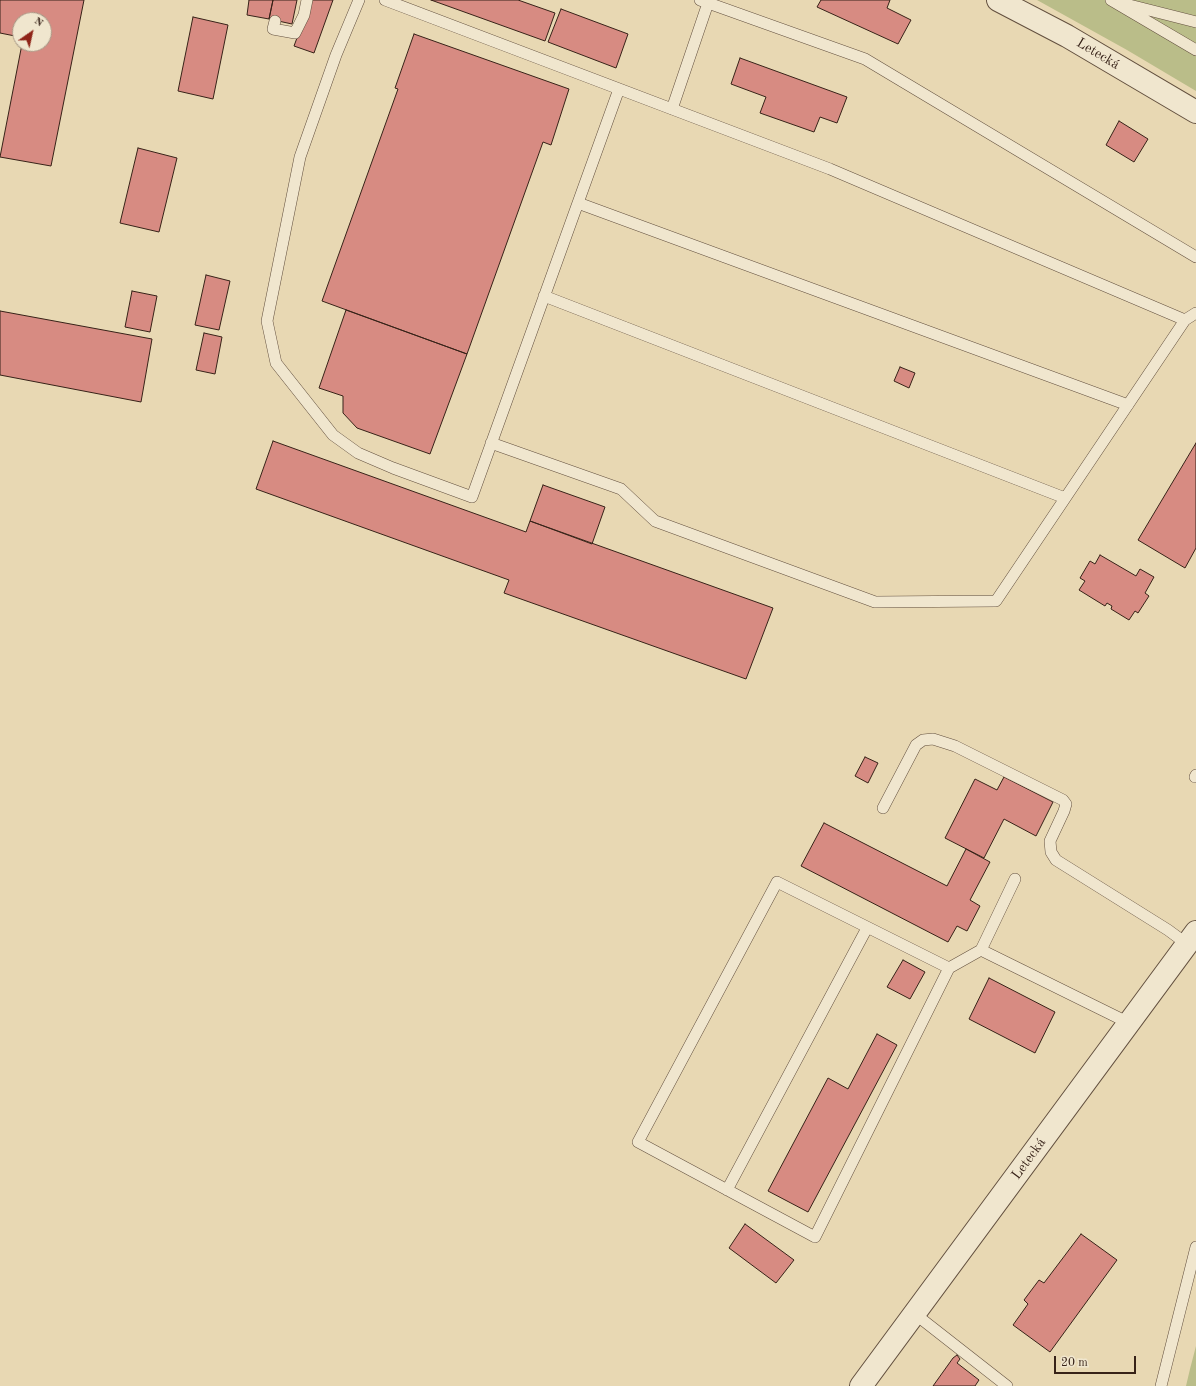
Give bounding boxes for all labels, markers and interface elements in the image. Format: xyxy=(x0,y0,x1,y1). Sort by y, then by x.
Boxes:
north arrow xyxy=(12,12,52,52)
text: N xyxy=(32,16,45,29)
street label: Letecká xyxy=(1073,35,1123,73)
street label: Letecká xyxy=(1008,1135,1050,1183)
scale bar xyxy=(1056,1348,1138,1374)
text: 20 m xyxy=(1061,1357,1088,1369)

